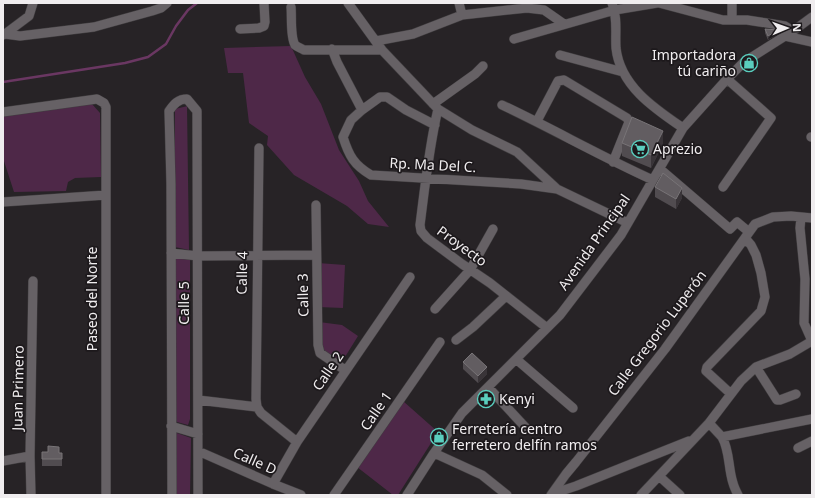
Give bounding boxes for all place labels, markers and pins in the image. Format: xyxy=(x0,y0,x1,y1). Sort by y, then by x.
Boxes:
place label: Importadora tú cariño xyxy=(652,45,736,80)
shop icon: Importadora tú cariño xyxy=(739,53,759,73)
supermarket icon: Aprezio xyxy=(630,139,650,159)
place label: Aprezio xyxy=(653,139,702,158)
pharmacy icon: Kenyi xyxy=(476,389,496,409)
place label: Kenyi xyxy=(499,389,535,408)
place label: Ferretería centro ferretero delfín ramos xyxy=(452,419,597,454)
shop icon: Ferretería centro ferretero delfín ramos xyxy=(429,427,449,447)

